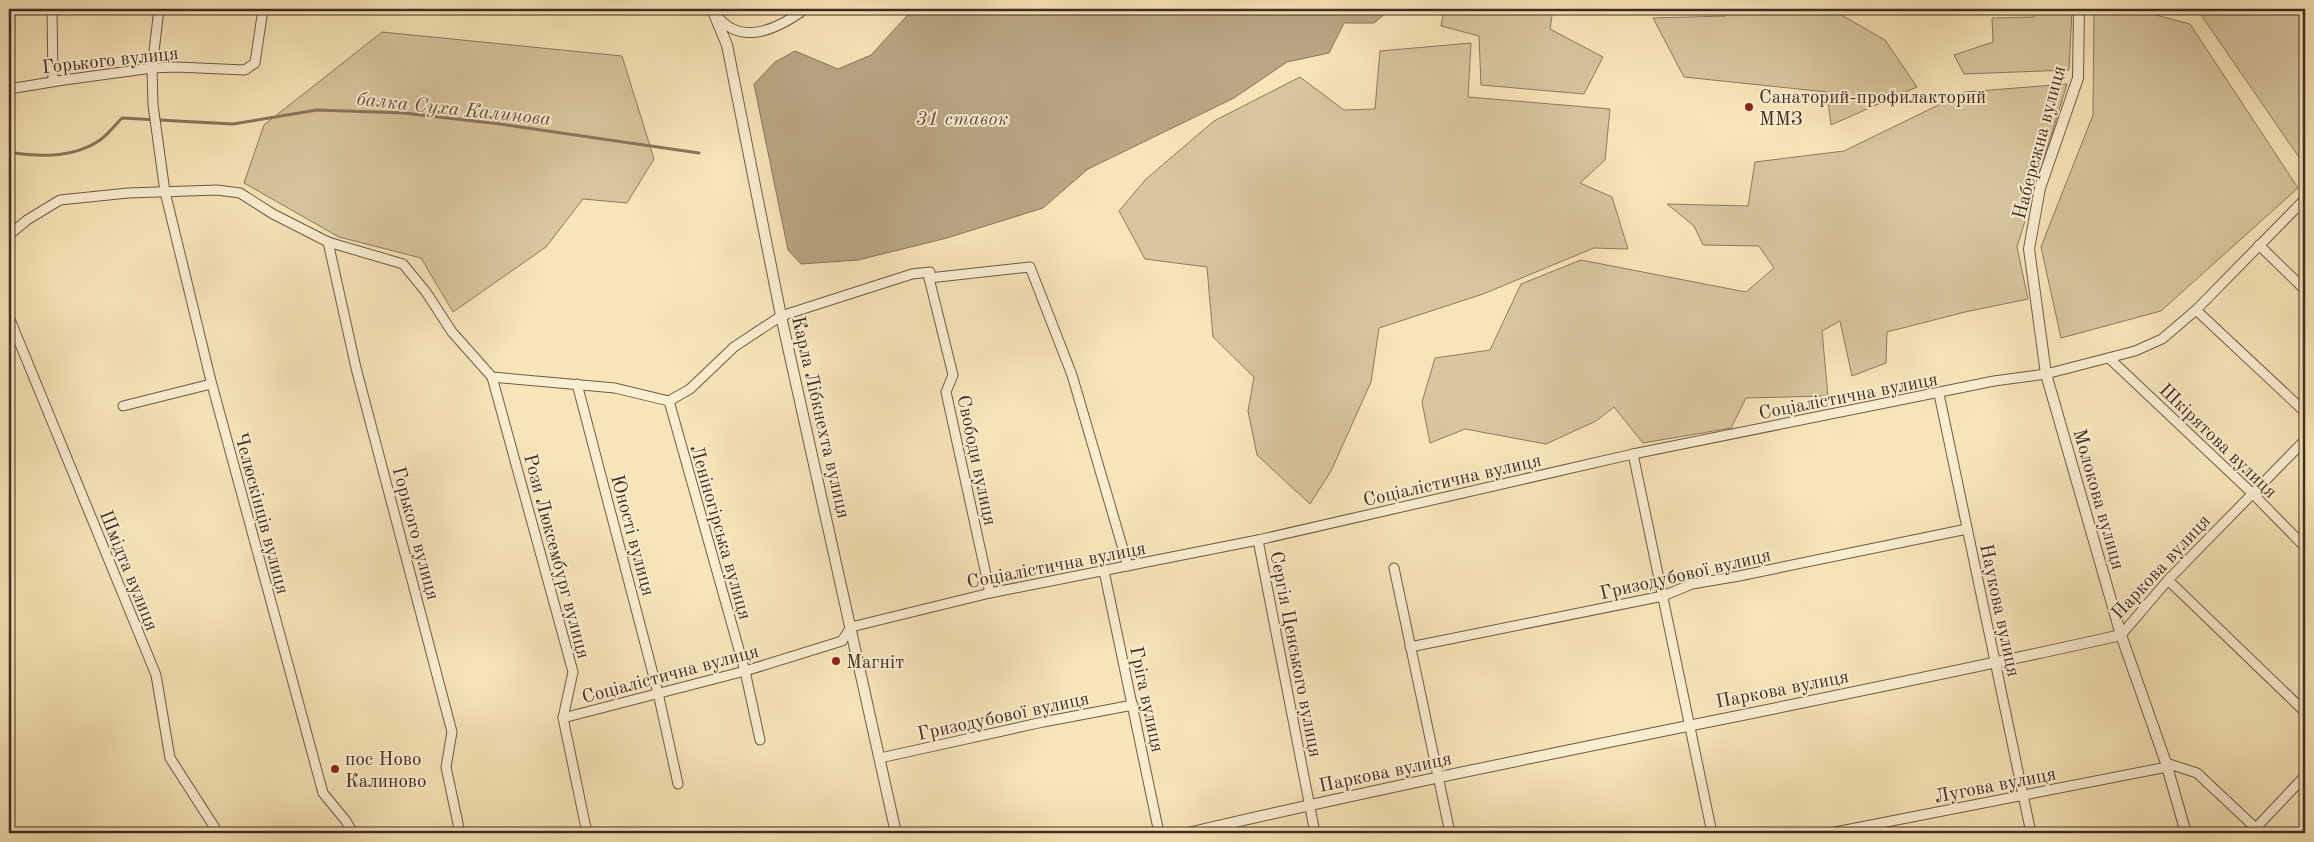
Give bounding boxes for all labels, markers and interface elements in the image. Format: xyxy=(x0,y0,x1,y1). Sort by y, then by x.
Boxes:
street label: Горького вулиця xyxy=(41,45,180,78)
street label: Набережна вулиця xyxy=(2011,64,2070,221)
place label: Санаторий-профилакторий ММЗ xyxy=(1759,89,1986,130)
water label: балка Суха Калинова xyxy=(356,90,552,130)
marker: Санаторий-профилакторий ММЗ xyxy=(1743,101,1755,113)
water label: 31 ставок xyxy=(916,110,1008,130)
street label: Карла Лібкнехта вулиця xyxy=(787,315,852,521)
street label: Соціалістична вулиця xyxy=(1757,371,1940,424)
street label: Шкірятова вулиця xyxy=(2155,381,2280,503)
street label: Свободи вулиця xyxy=(952,394,999,527)
street label: Молокова вулиця xyxy=(2068,427,2127,572)
street label: Челюскінців вулиця xyxy=(230,431,291,597)
street label: Леніногірська вулиця xyxy=(686,443,754,622)
street label: Рози Люксембург вулиця xyxy=(519,452,592,661)
street label: Соціалістична вулиця xyxy=(1362,452,1544,511)
street label: Горького вулиця xyxy=(388,465,442,603)
street label: Юності вулиця xyxy=(606,473,657,598)
street label: Шмідта вулиця xyxy=(95,508,161,634)
street label: Паркова вулиця xyxy=(2109,512,2215,624)
street label: Соціалістична вулиця xyxy=(965,540,1148,593)
street label: Наукова вулиця xyxy=(1975,542,2022,679)
street label: Гризодубової вулиця xyxy=(1598,546,1773,604)
street label: Сергія Ценського вулиця xyxy=(1265,550,1324,759)
street label: Соціалістична вулиця xyxy=(580,643,761,708)
street label: Гріга вулиця xyxy=(1125,645,1166,754)
place label: Магніт xyxy=(846,654,904,673)
marker: Магніт xyxy=(830,655,842,667)
street label: Паркова вулиця xyxy=(1714,668,1851,713)
street label: Гризодубової вулиця xyxy=(916,690,1091,745)
street label: Паркова вулиця xyxy=(1317,750,1454,797)
place label: пос Ново Калиново xyxy=(345,751,426,792)
marker: пос Ново Калиново xyxy=(329,763,341,775)
street label: Лугова вулиця xyxy=(1933,765,2058,808)

